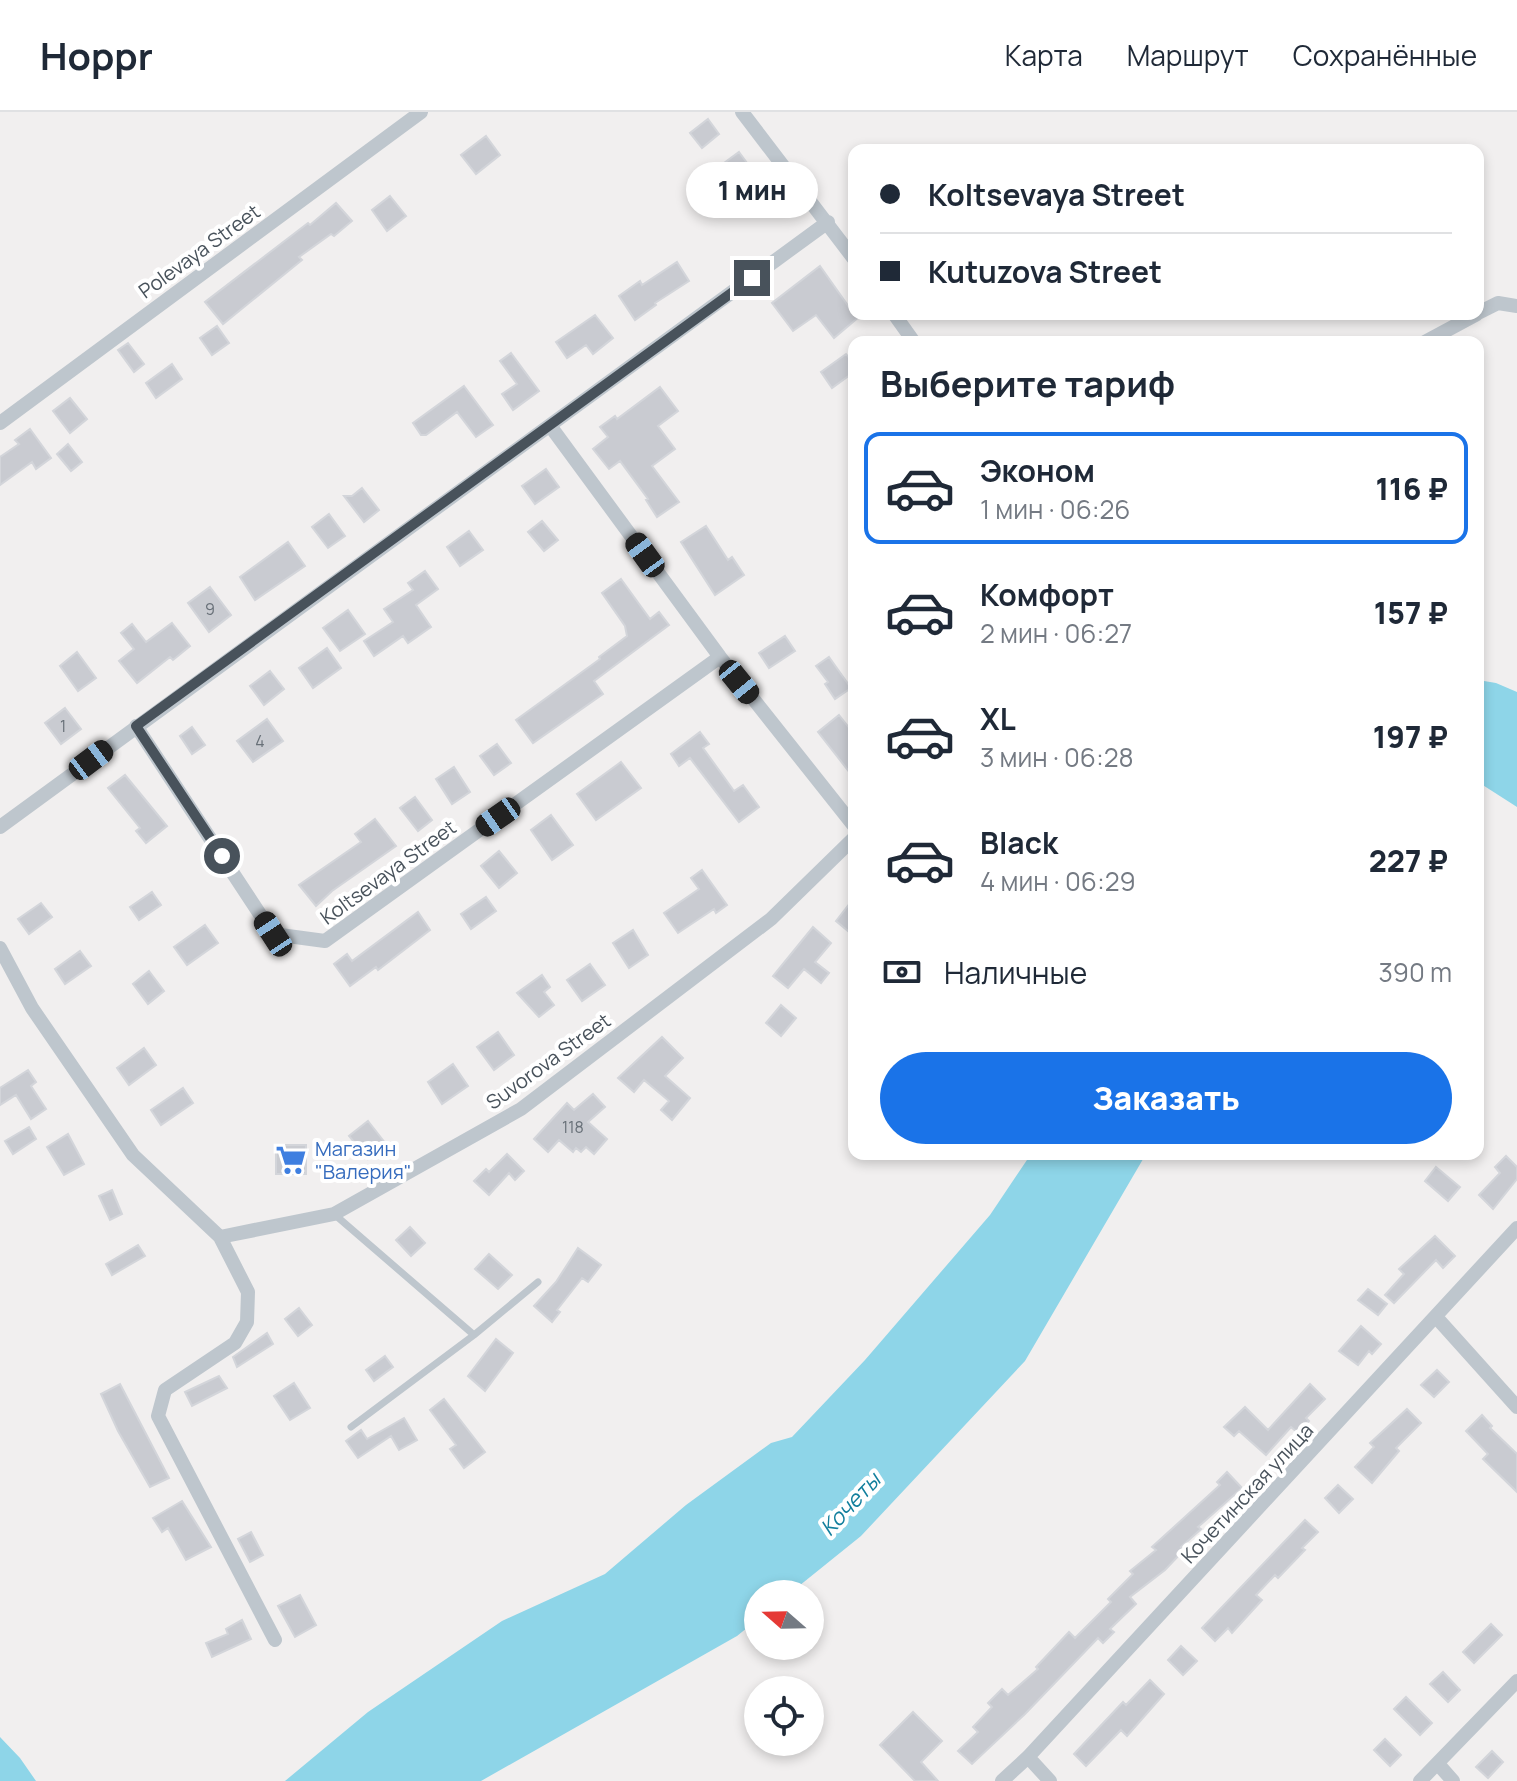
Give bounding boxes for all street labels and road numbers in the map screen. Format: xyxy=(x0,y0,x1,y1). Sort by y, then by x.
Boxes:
street label: Polevaya Street xyxy=(133,198,265,304)
street label: Koltsevaya Street xyxy=(315,814,461,930)
street label: Suvorova Street xyxy=(480,1007,616,1115)
street label: Кочетинская улица xyxy=(1175,1417,1319,1569)

